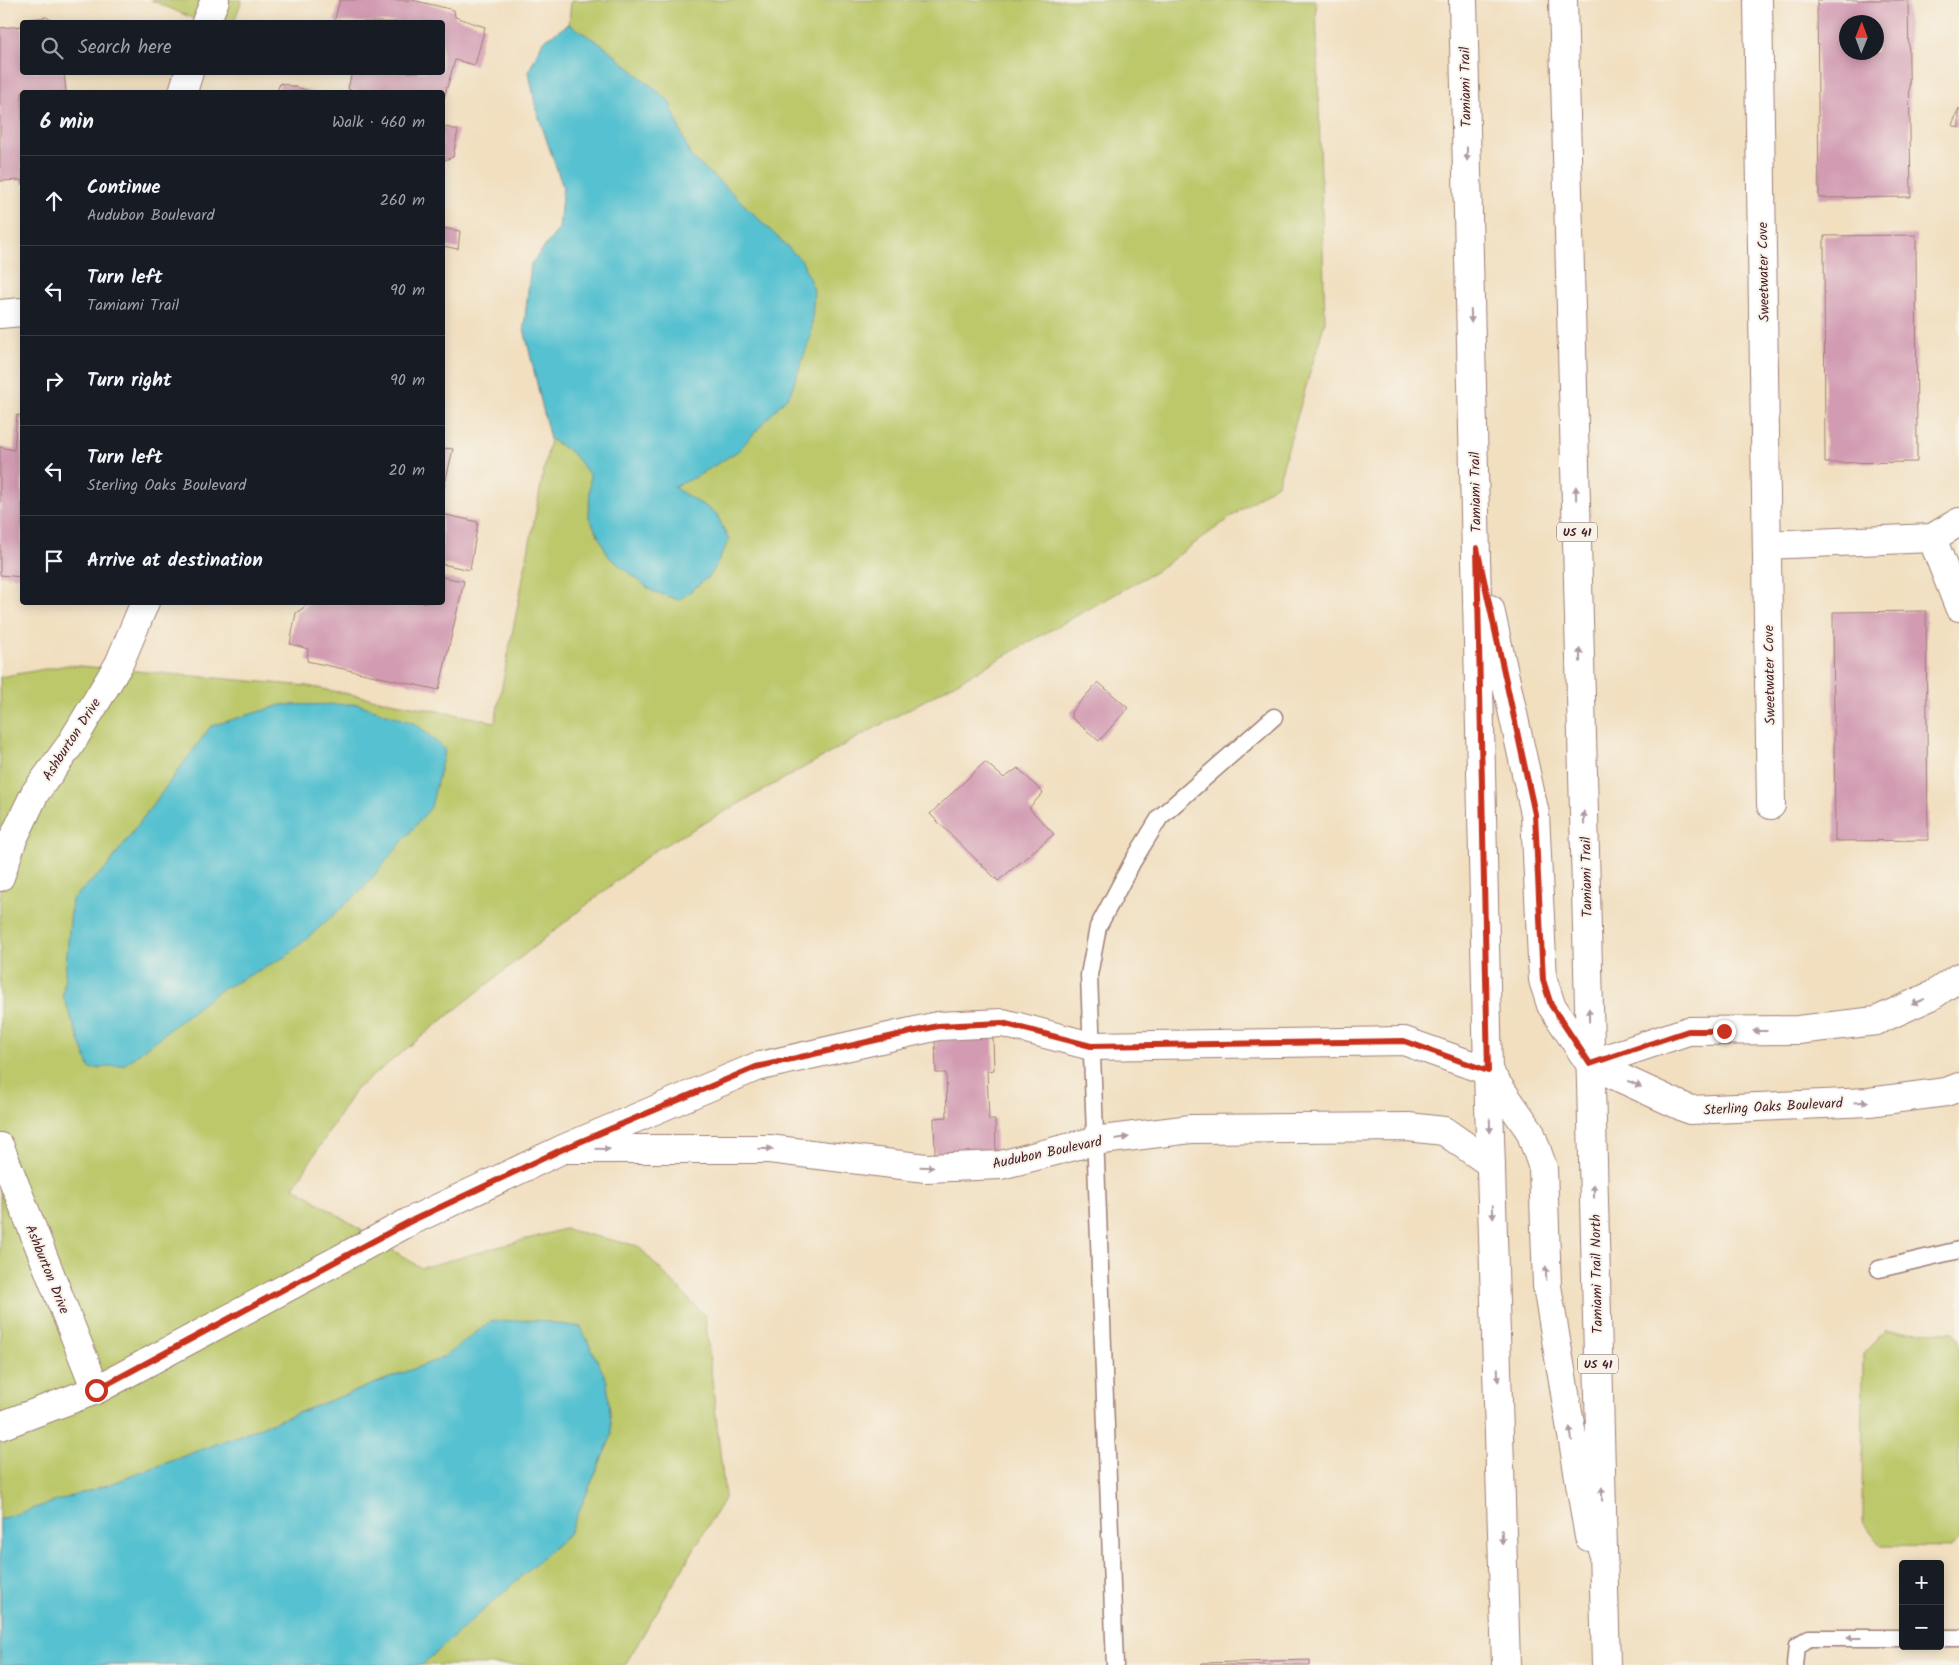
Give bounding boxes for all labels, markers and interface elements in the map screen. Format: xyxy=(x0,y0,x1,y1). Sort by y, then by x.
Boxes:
north arrow xyxy=(1839,15,1884,60)
search box xyxy=(20,20,445,75)
text: Search here xyxy=(78,33,172,63)
icon: search xyxy=(38,34,66,62)
street label: Tamiami Trail xyxy=(1454,46,1478,127)
text: 6 min xyxy=(40,106,94,139)
text: Walk · 460 m xyxy=(332,110,425,135)
one-way arrow xyxy=(1463,146,1471,162)
text: Continue xyxy=(87,173,160,203)
icon: ahead xyxy=(40,187,68,215)
text: 260 m xyxy=(380,188,425,213)
text: Audubon Boulevard xyxy=(87,203,215,228)
street label: Sweetwater Cove xyxy=(1752,221,1776,322)
text: Turn left xyxy=(87,263,162,293)
icon: left xyxy=(40,277,68,305)
text: 90 m xyxy=(390,278,425,303)
text: Tamiami Trail xyxy=(87,293,179,318)
one-way arrow xyxy=(1467,308,1475,324)
text: Turn right xyxy=(87,366,172,396)
icon: right xyxy=(40,367,68,395)
text: 90 m xyxy=(390,368,425,393)
text: Turn left xyxy=(87,443,162,473)
street label: Tamiami Trail xyxy=(1464,451,1488,532)
icon: left xyxy=(40,457,68,485)
text: 20 m xyxy=(389,458,425,483)
text: Sterling Oaks Boulevard xyxy=(87,473,246,498)
one-way arrow xyxy=(1572,485,1580,501)
road number: US 41 xyxy=(1557,522,1597,542)
text: Arrive at destination xyxy=(87,546,263,576)
icon: arrive xyxy=(40,547,68,575)
street label: Sweetwater Cove xyxy=(1758,624,1782,725)
one-way arrow xyxy=(1576,647,1584,663)
street label: Ashburton Drive xyxy=(37,693,107,785)
one-way arrow xyxy=(1580,809,1588,825)
street label: Tamiami Trail xyxy=(1575,836,1599,917)
one-way arrow xyxy=(1911,999,1925,1007)
one-way arrow xyxy=(1585,1007,1593,1023)
route end xyxy=(1713,1020,1736,1043)
one-way arrow xyxy=(1751,1027,1767,1035)
one-way arrow xyxy=(1628,1081,1642,1089)
street label: Sterling Oaks Boulevard xyxy=(1703,1092,1844,1122)
one-way arrow xyxy=(1854,1098,1870,1106)
one-way arrow xyxy=(1487,1118,1495,1134)
street label: Audubon Boulevard xyxy=(990,1130,1105,1175)
one-way arrow xyxy=(1114,1134,1130,1142)
one-way arrow xyxy=(596,1146,612,1154)
one-way arrow xyxy=(758,1146,774,1154)
one-way arrow xyxy=(920,1163,936,1171)
one-way arrow xyxy=(1590,1183,1598,1199)
one-way arrow xyxy=(1489,1205,1497,1221)
street label: Tamiami Trail North xyxy=(1585,1214,1609,1334)
street label: Ashburton Drive xyxy=(19,1221,75,1318)
one-way arrow xyxy=(1542,1265,1550,1281)
road number: US 41 xyxy=(1578,1355,1618,1374)
one-way arrow xyxy=(1494,1367,1502,1383)
route start xyxy=(85,1379,108,1402)
one-way arrow xyxy=(1567,1425,1575,1441)
one-way arrow xyxy=(1597,1486,1605,1502)
one-way arrow xyxy=(1499,1529,1507,1545)
map controls xyxy=(1899,1560,1944,1650)
button: + xyxy=(1899,1560,1944,1605)
button: − xyxy=(1899,1605,1944,1650)
one-way arrow xyxy=(1846,1634,1862,1642)

